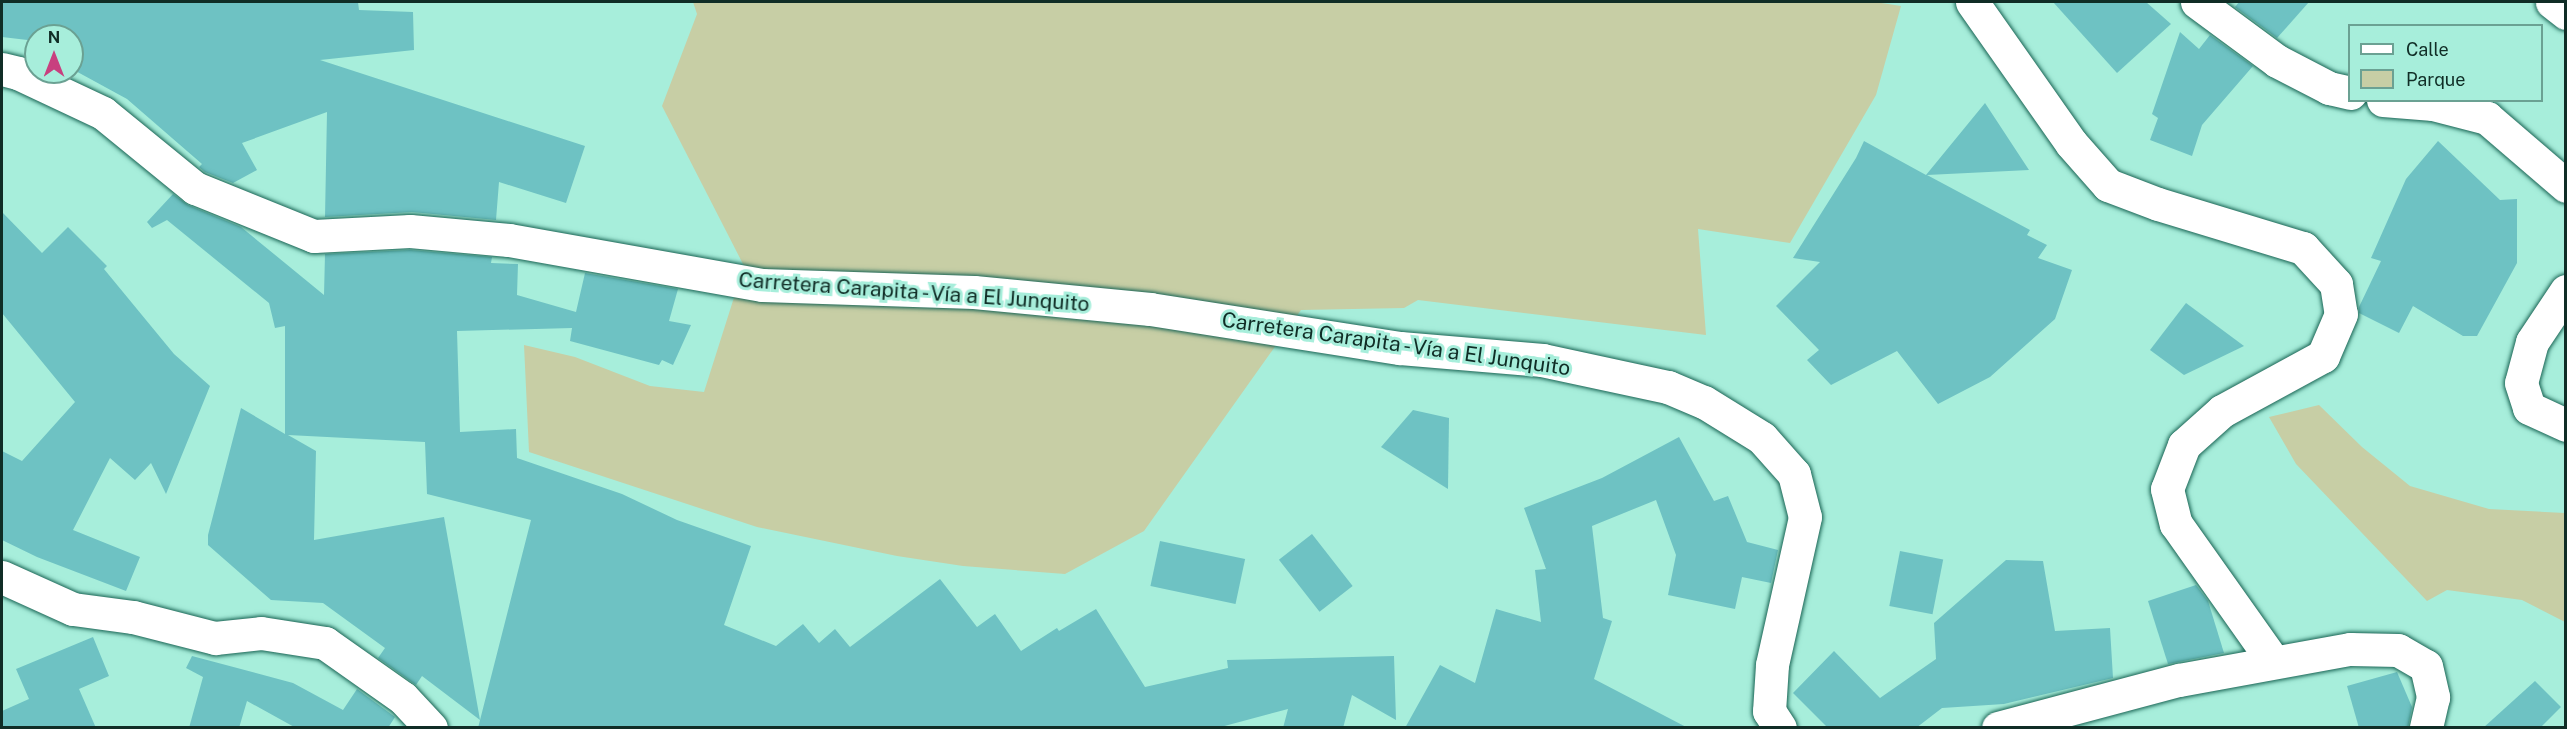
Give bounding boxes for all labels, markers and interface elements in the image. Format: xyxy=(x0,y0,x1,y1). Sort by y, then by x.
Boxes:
north arrow xyxy=(24,24,84,84)
legend xyxy=(2348,24,2543,102)
text: N xyxy=(48,28,60,47)
text: Calle xyxy=(2406,39,2449,60)
text: Parque xyxy=(2406,69,2466,90)
street label: Carretera Carapita - Vía a El Junquito xyxy=(735,267,1093,317)
street label: Carretera Carapita - Vía a El Junquito xyxy=(1217,307,1575,381)

